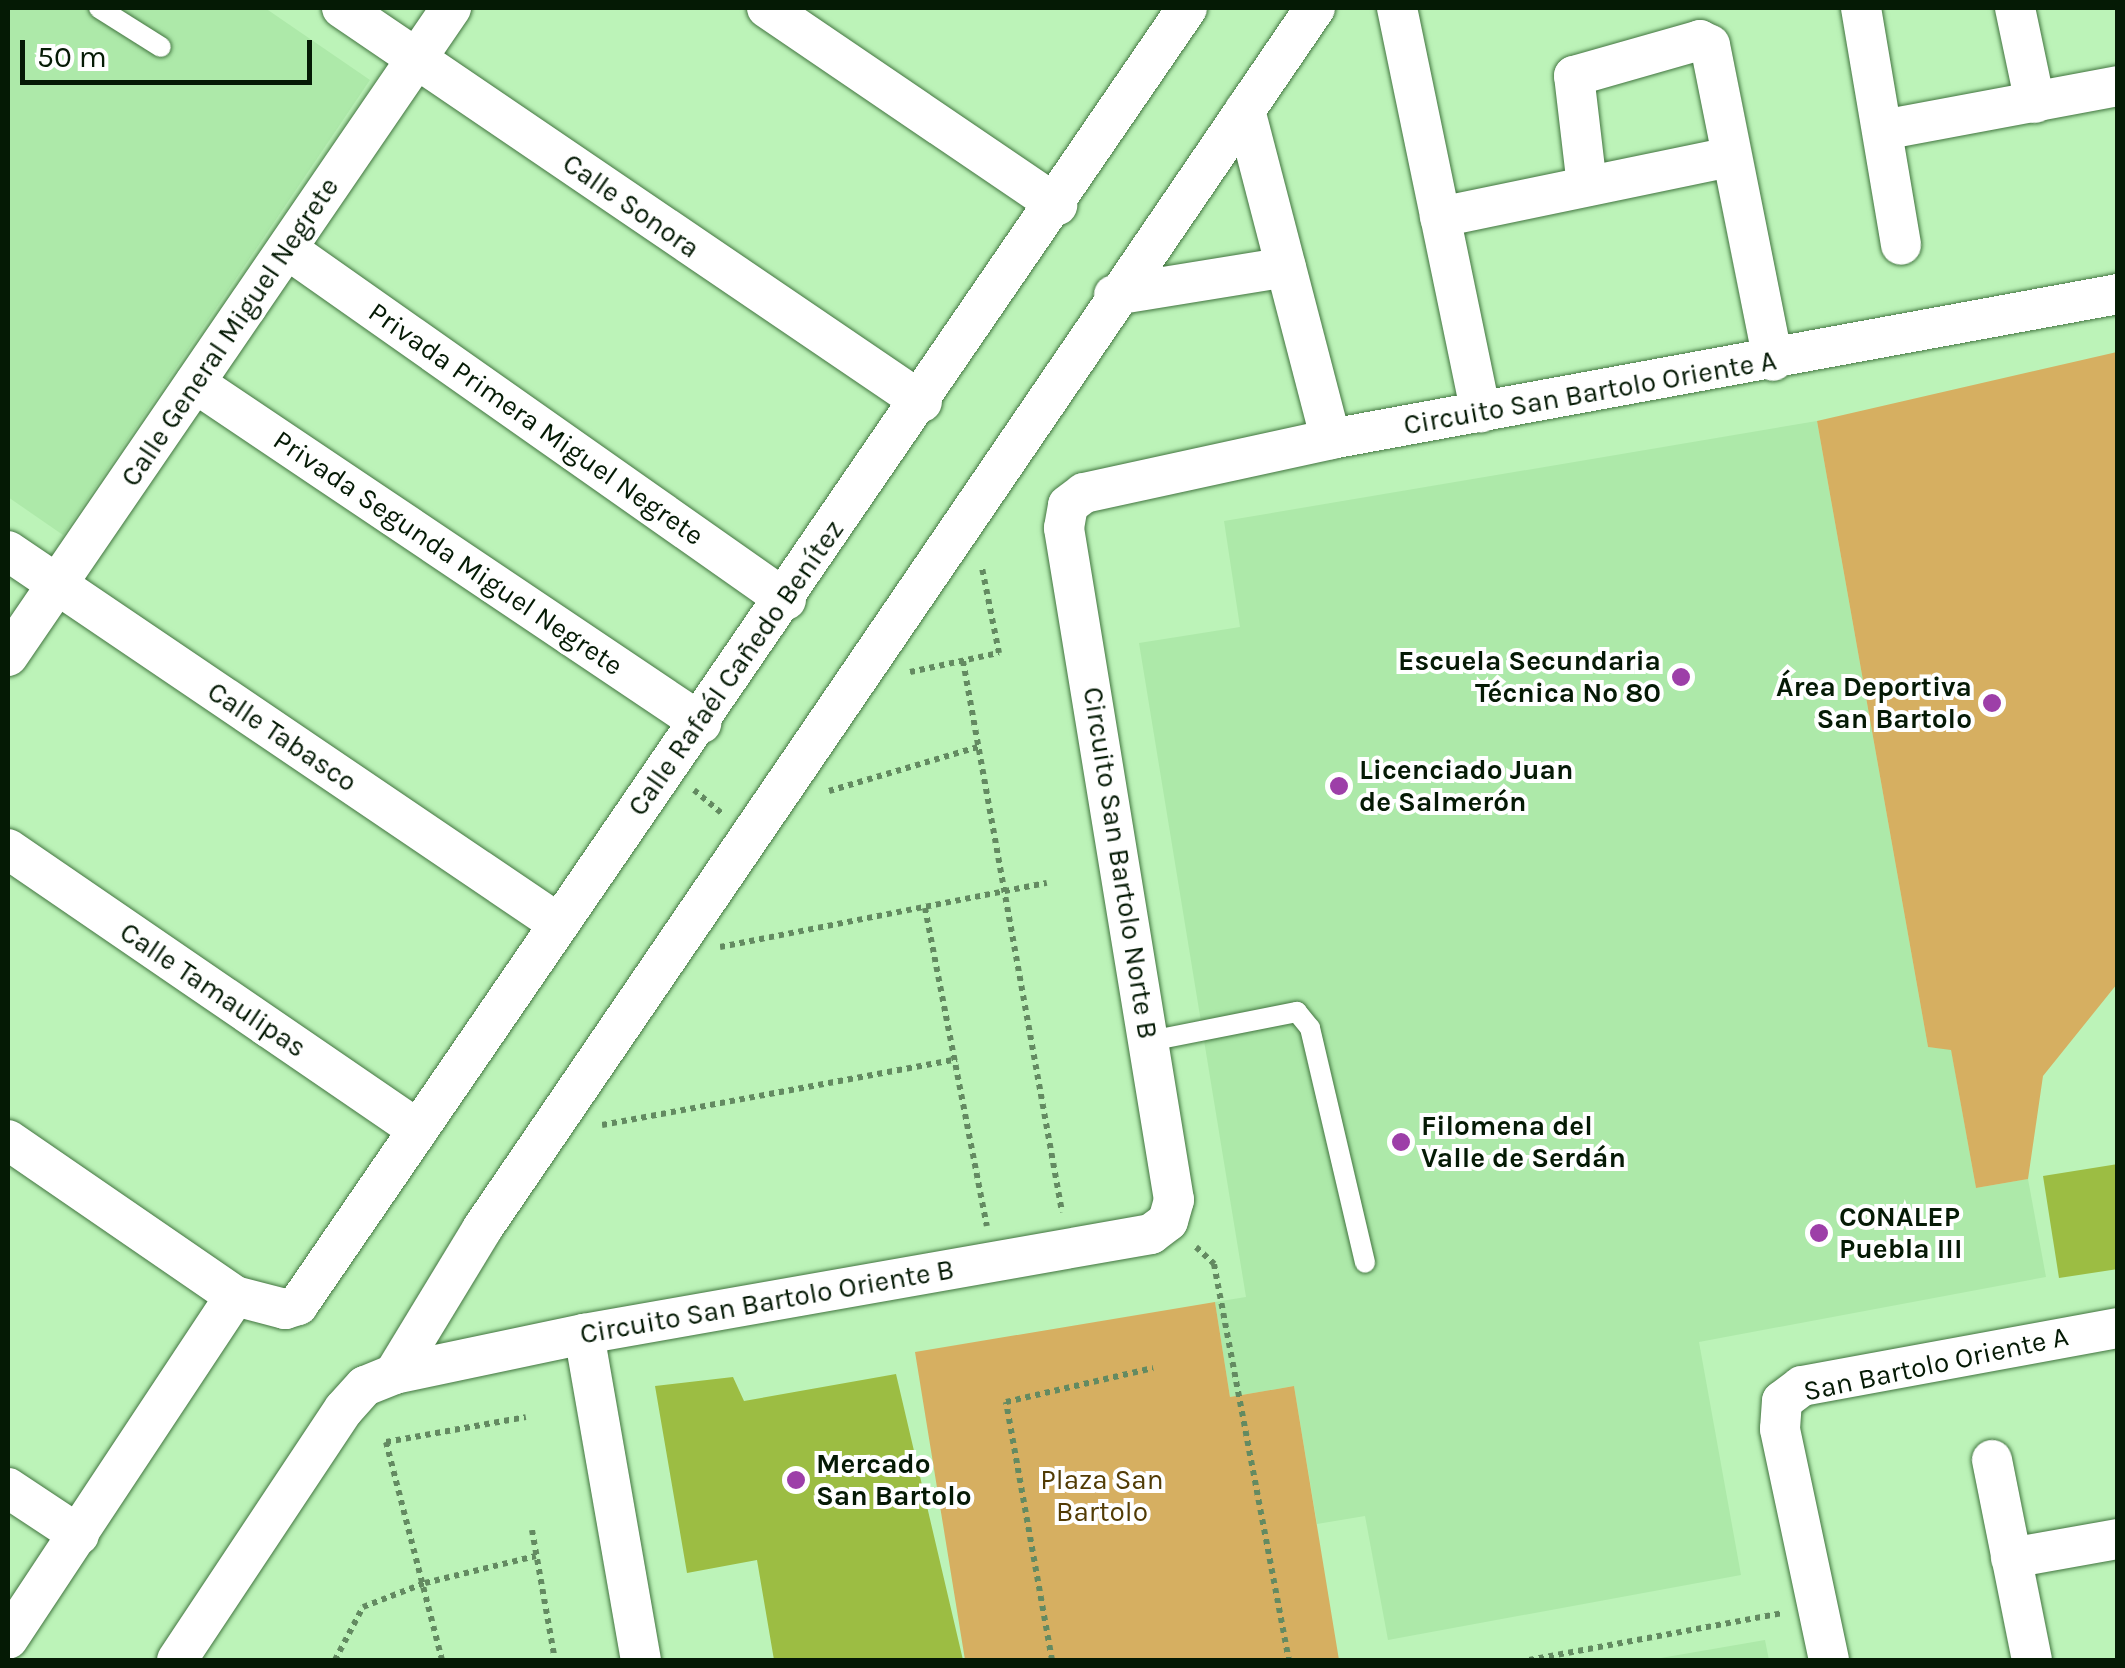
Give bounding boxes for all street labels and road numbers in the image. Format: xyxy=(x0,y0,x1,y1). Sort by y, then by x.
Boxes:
street label: Calle Sonora xyxy=(556,147,706,265)
street label: Calle General Miguel Negrete xyxy=(114,171,346,493)
street label: Privada Primera Miguel Negrete xyxy=(362,295,710,553)
street label: Circuito San Bartolo Oriente A xyxy=(1401,344,1779,442)
street label: Privada Segunda Miguel Negrete xyxy=(267,423,629,683)
street label: Calle Rafaél Cañedo Benítez xyxy=(621,514,851,822)
street label: Calle Tabasco xyxy=(201,675,363,799)
street label: Circuito San Bartolo Norte B xyxy=(1076,685,1164,1041)
street label: Calle Tamaulipas xyxy=(113,915,313,1065)
street label: Circuito San Bartolo Oriente B xyxy=(577,1253,957,1351)
street label: San Bartolo Oriente A xyxy=(1801,1320,2071,1408)

